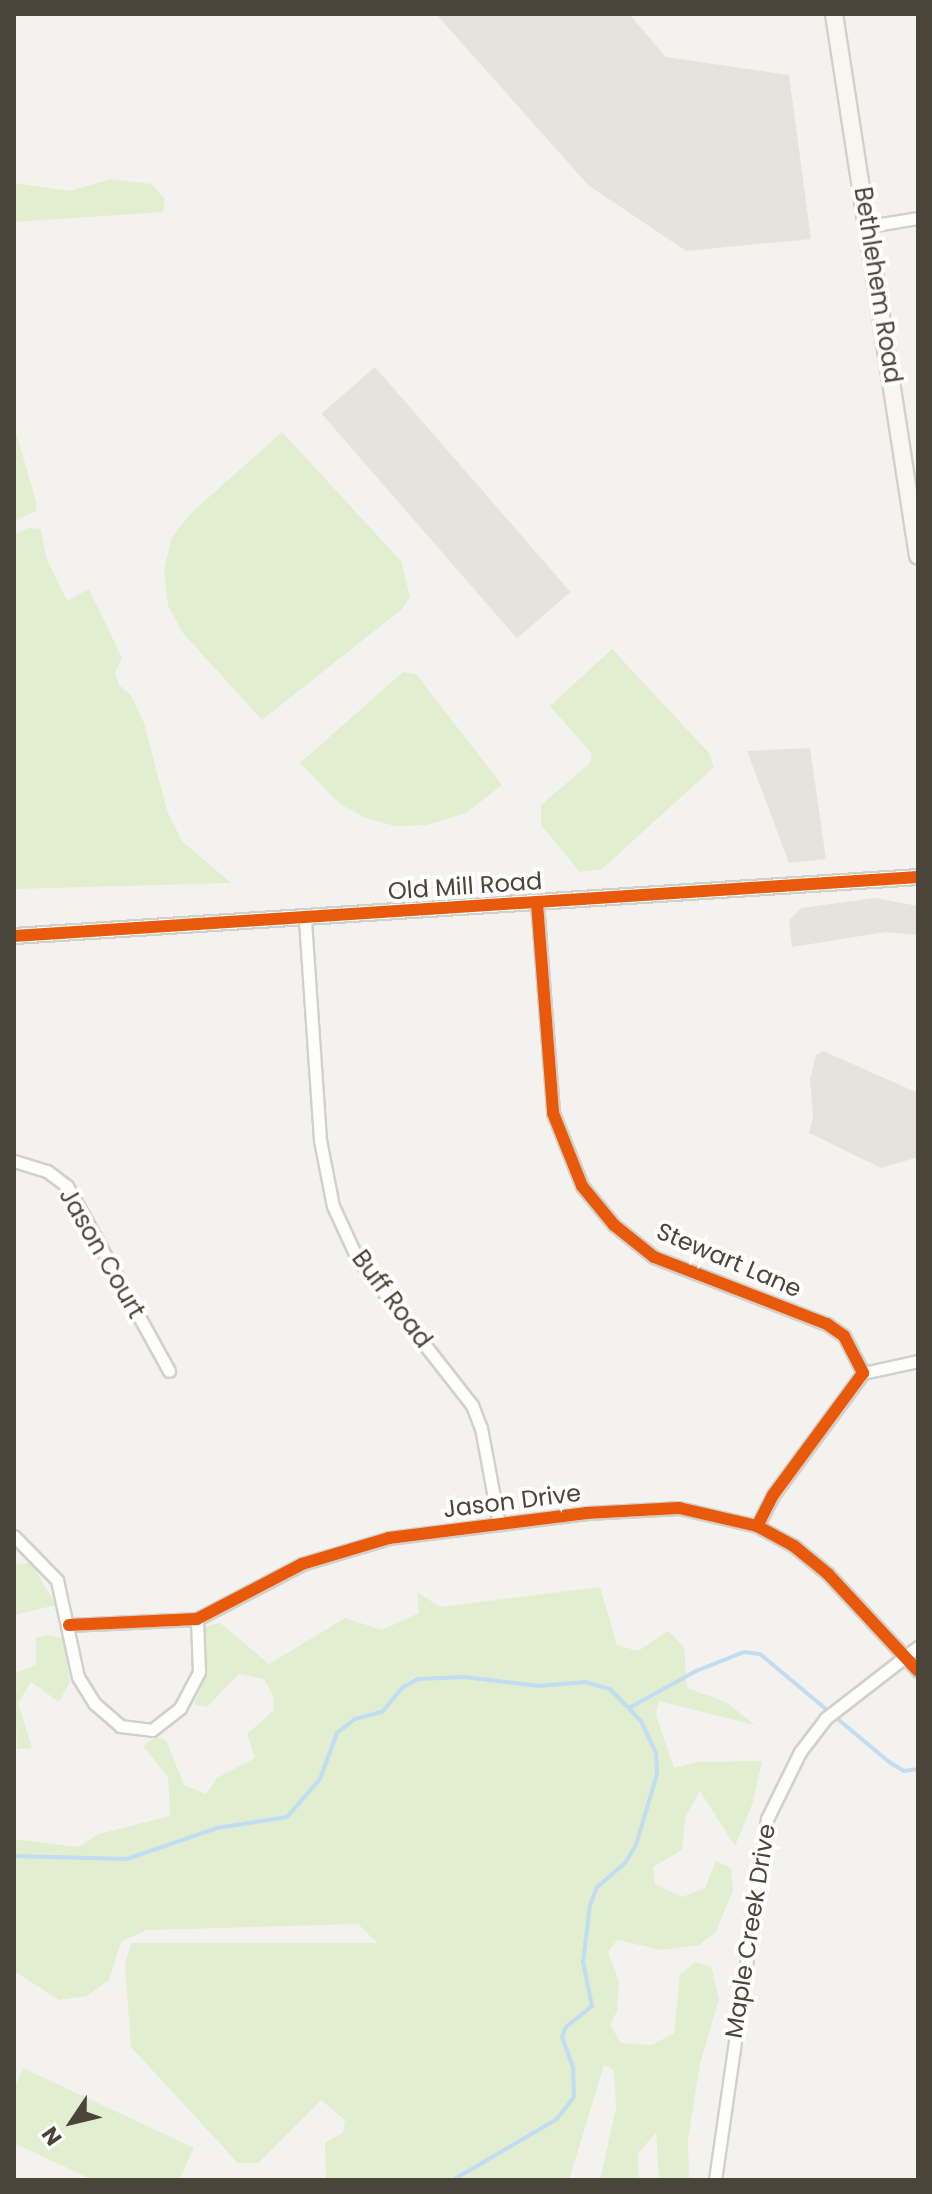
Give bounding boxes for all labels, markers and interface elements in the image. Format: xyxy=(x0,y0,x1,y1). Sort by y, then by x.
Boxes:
street label: Bethlehem Road xyxy=(848,185,908,385)
street label: Old Mill Road xyxy=(387,866,543,906)
street label: Jason Court xyxy=(53,1183,151,1323)
street label: Stewart Lane xyxy=(652,1217,806,1303)
street label: Buff Road xyxy=(346,1245,438,1353)
street label: Jason Drive xyxy=(441,1478,583,1524)
street label: Maple Creek Drive xyxy=(719,1822,781,2040)
north arrow xyxy=(32,2082,112,2162)
text: N xyxy=(34,2120,69,2152)

